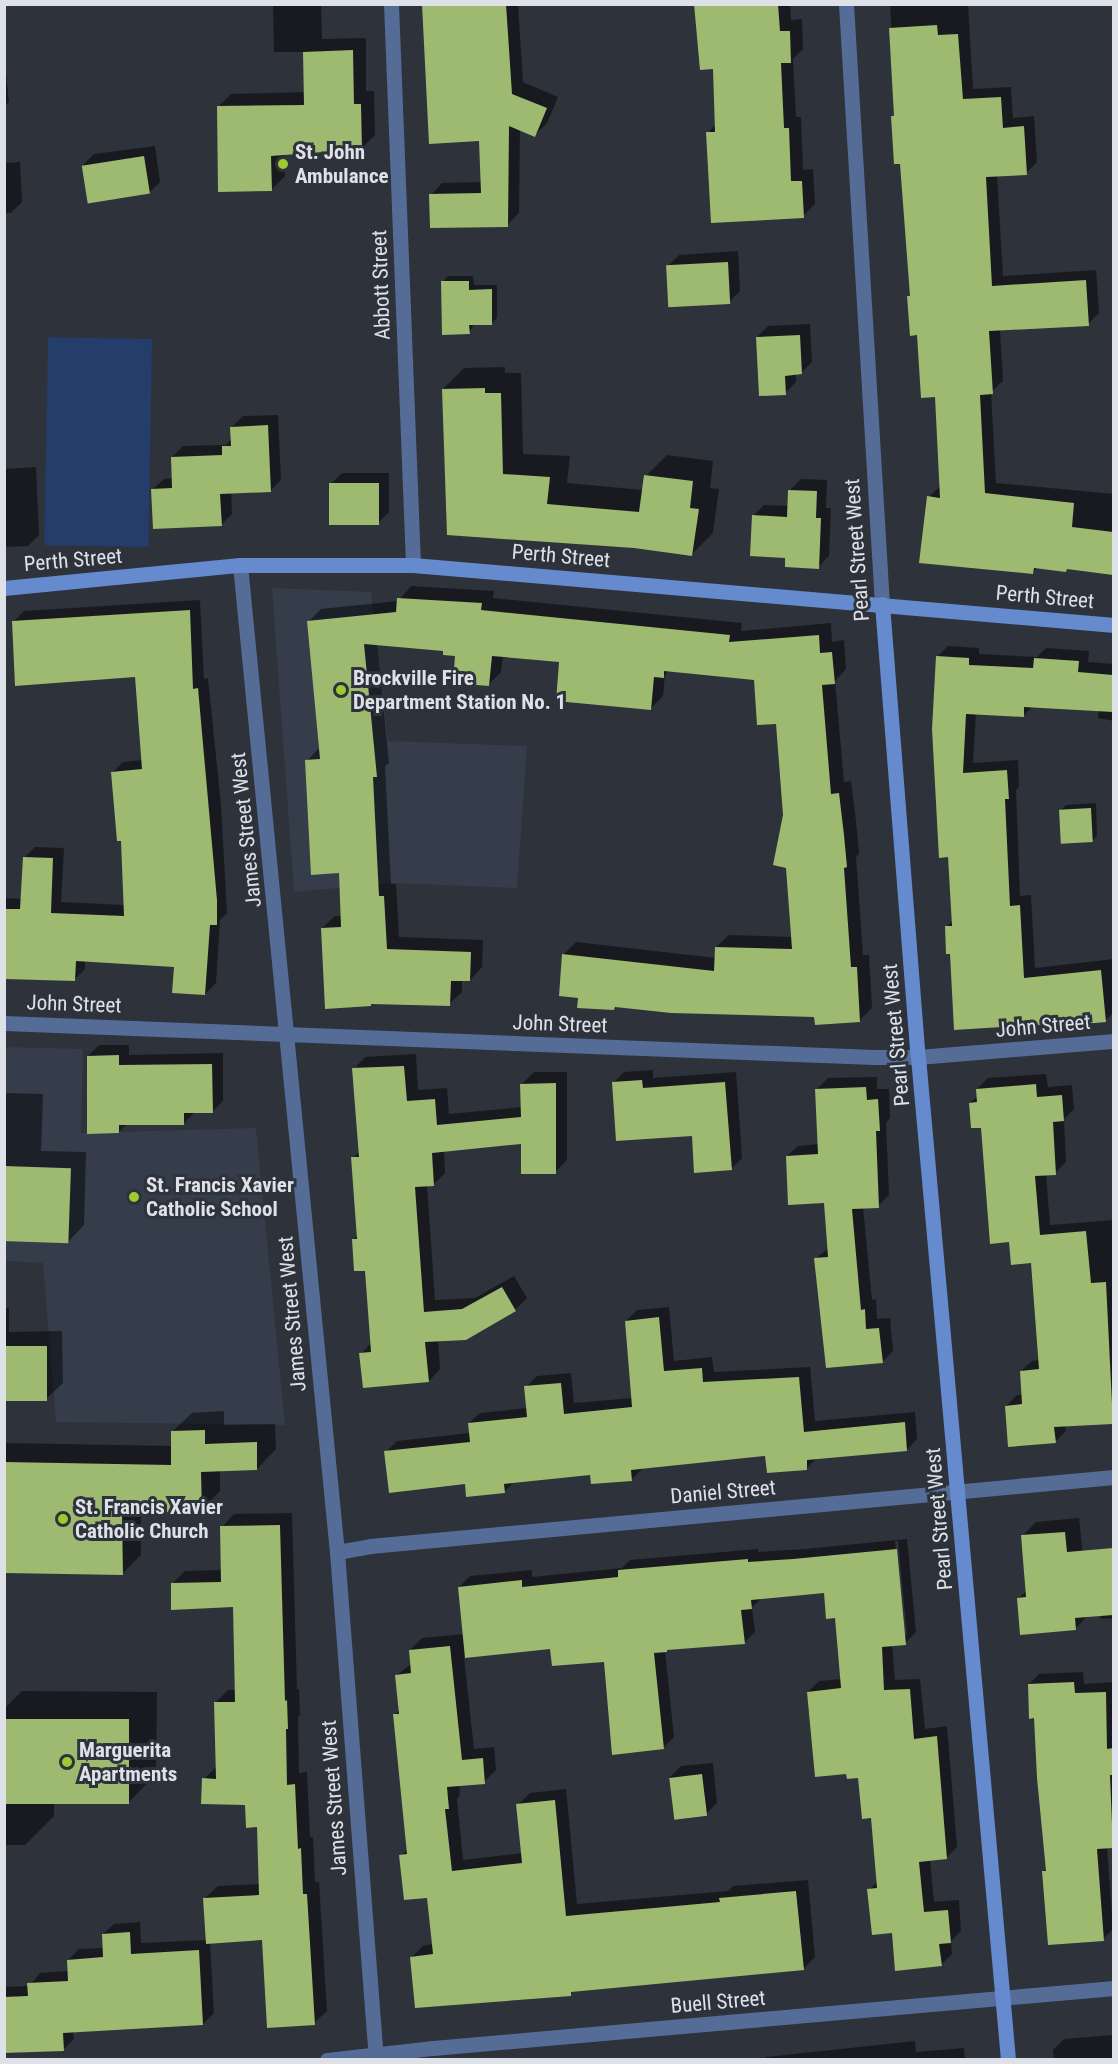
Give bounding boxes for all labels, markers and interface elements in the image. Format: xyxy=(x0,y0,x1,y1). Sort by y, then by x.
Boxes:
place label: St. John Ambulance xyxy=(295,139,389,189)
marker: St. John Ambulance xyxy=(276,157,290,171)
street label: Abbott Street xyxy=(366,230,396,340)
street label: Pearl Street West xyxy=(839,478,875,622)
street label: Perth Street xyxy=(511,539,611,573)
street label: Perth Street xyxy=(23,543,123,577)
street label: Perth Street xyxy=(995,580,1095,614)
place label: Brockville Fire Department Station No. 1 xyxy=(353,665,566,715)
marker: Brockville Fire Department Station No. 1 xyxy=(334,683,348,697)
street label: James Street West xyxy=(225,751,267,909)
street label: Pearl Street West xyxy=(877,963,915,1107)
street label: John Street xyxy=(26,990,122,1018)
street label: John Street xyxy=(995,1009,1091,1043)
street label: John Street xyxy=(512,1010,608,1038)
place label: St. Francis Xavier Catholic School xyxy=(146,1172,294,1222)
marker: St. Francis Xavier Catholic School xyxy=(127,1190,141,1204)
street label: James Street West xyxy=(273,1235,311,1393)
street label: Pearl Street West xyxy=(920,1447,958,1591)
street label: Daniel Street xyxy=(669,1475,777,1509)
place label: St. Francis Xavier Catholic Church xyxy=(75,1494,223,1544)
marker: St. Francis Xavier Catholic Church xyxy=(56,1512,70,1526)
street label: James Street West xyxy=(316,1720,352,1876)
place label: Marguerita Apartments xyxy=(79,1737,177,1787)
marker: Marguerita Apartments xyxy=(60,1755,74,1769)
street label: Buell Street xyxy=(670,1985,766,2019)

